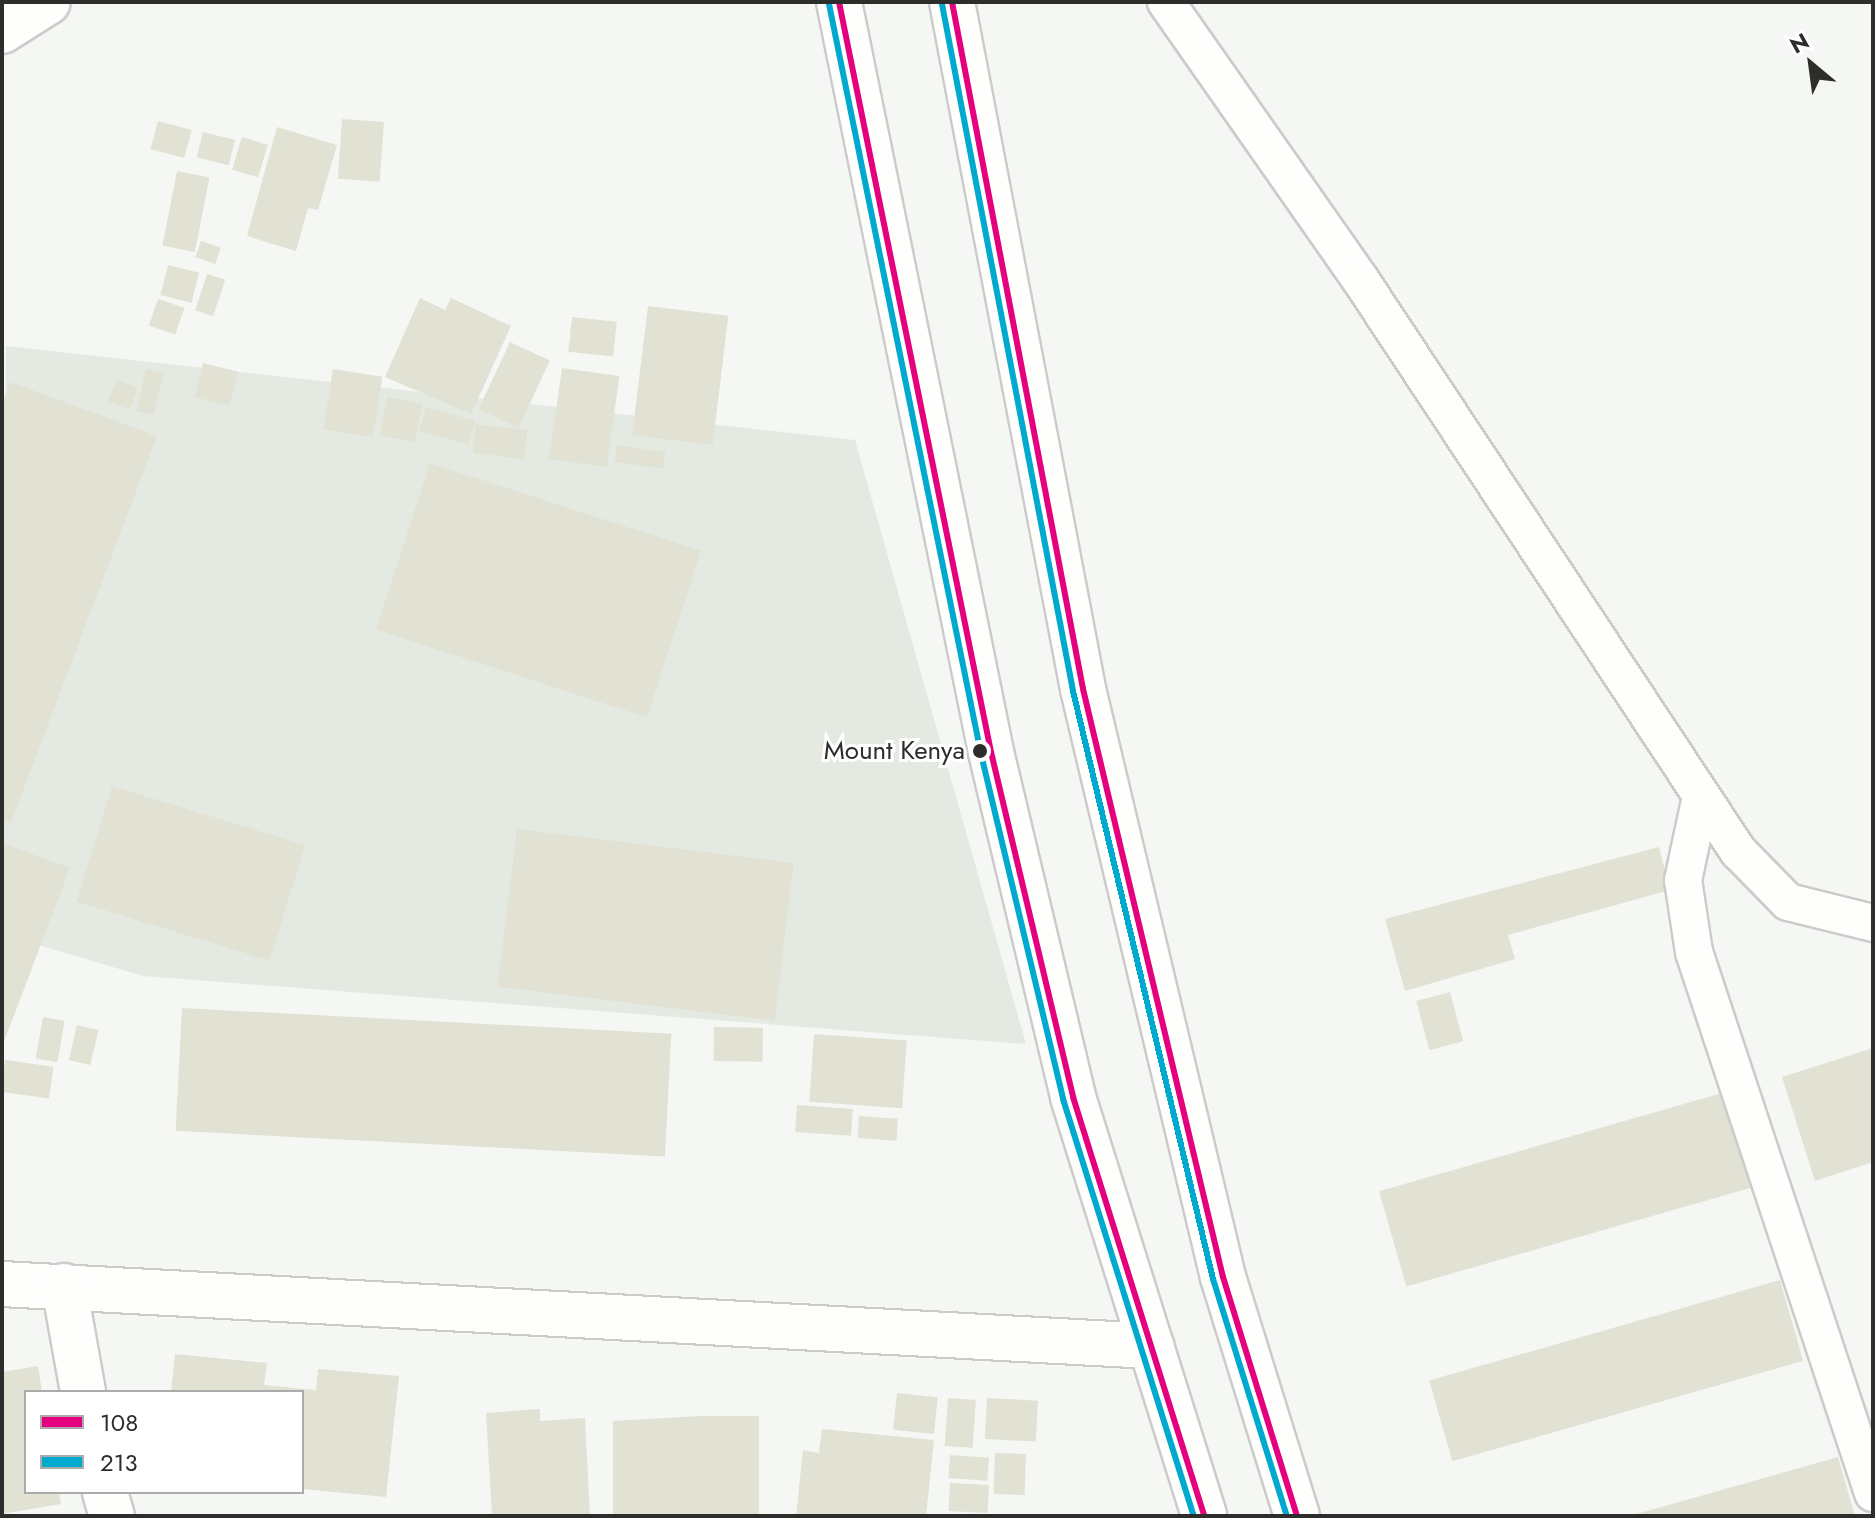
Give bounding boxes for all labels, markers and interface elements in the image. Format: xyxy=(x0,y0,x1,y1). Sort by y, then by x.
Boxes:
north arrow xyxy=(1771,24,1851,104)
text: N xyxy=(1784,25,1815,61)
place label: Mount Kenya xyxy=(824,735,965,767)
marker: Mount Kenya xyxy=(972,743,988,759)
legend xyxy=(24,1390,304,1494)
text: 108 xyxy=(100,1405,138,1440)
text: 213 xyxy=(100,1445,138,1480)

